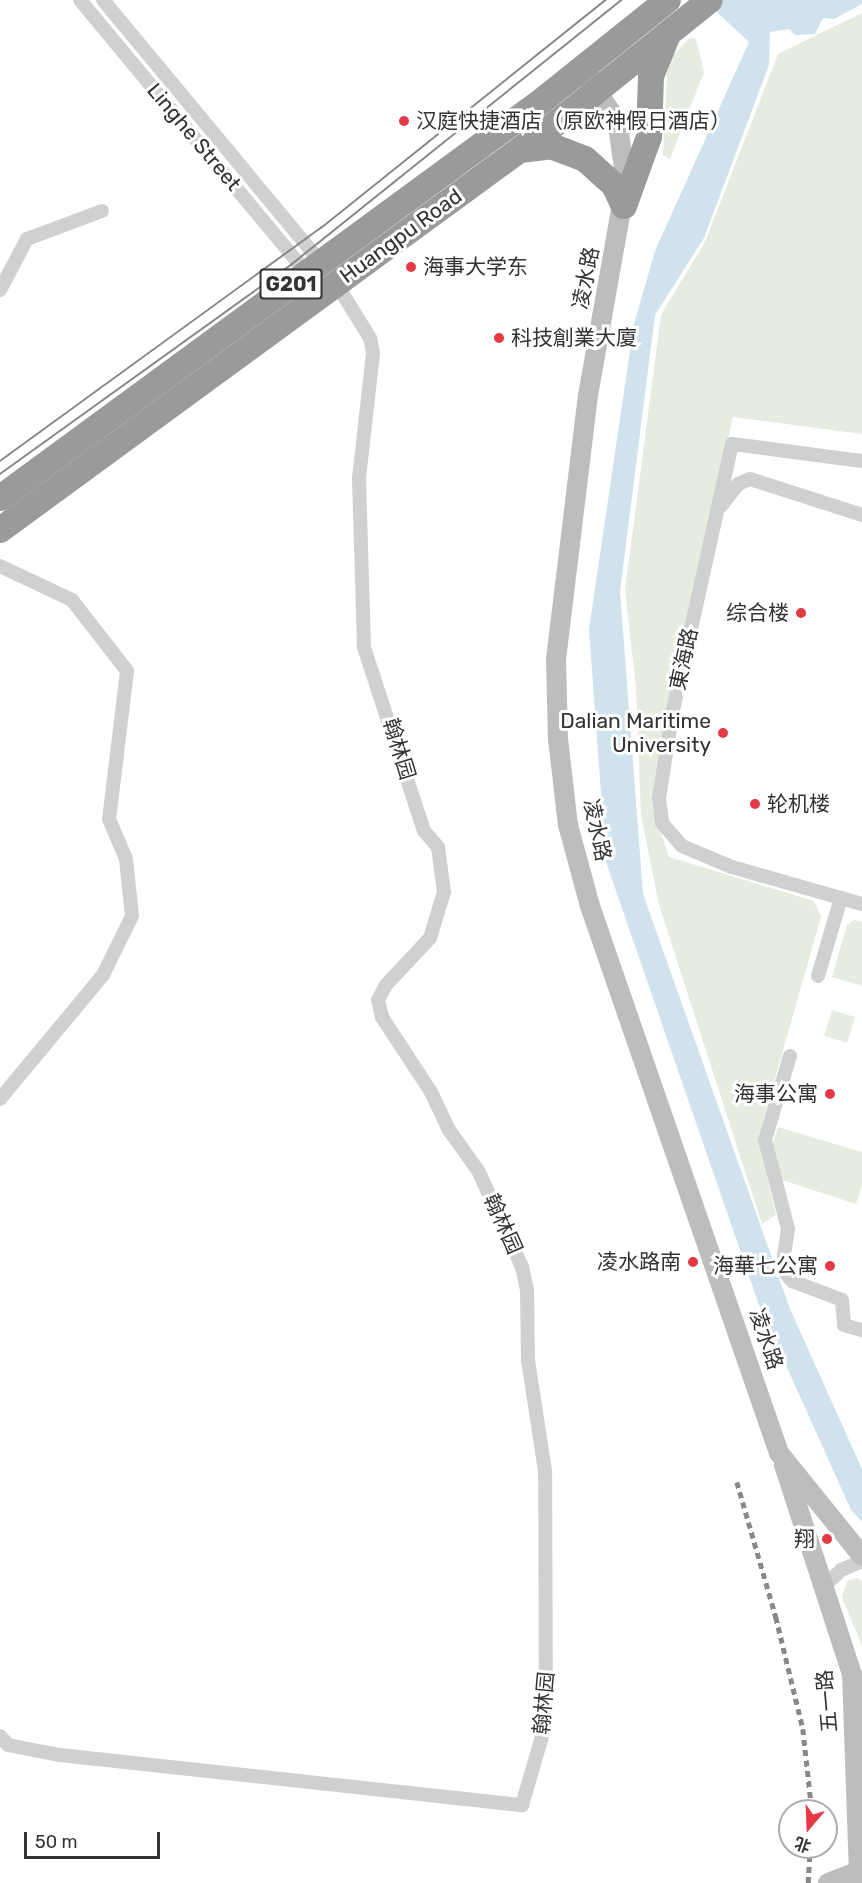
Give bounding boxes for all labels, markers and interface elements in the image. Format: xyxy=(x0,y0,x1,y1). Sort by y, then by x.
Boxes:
street label: Linghe Street xyxy=(142,78,246,196)
place label: 汉庭快捷酒店（原欧神假日酒店） xyxy=(416,108,731,134)
marker: 汉庭快捷酒店（原欧神假日酒店） xyxy=(397,114,411,128)
street label: Huangpu Road xyxy=(335,183,467,289)
street label: 凌水路 xyxy=(568,245,604,311)
place label: 海事大学东 xyxy=(423,254,528,280)
marker: 海事大学东 xyxy=(404,260,418,274)
road number: G201 xyxy=(260,267,322,301)
place label: 科技創業大廈 xyxy=(511,325,637,351)
marker: 科技創業大廈 xyxy=(492,331,506,345)
place label: 综合楼 xyxy=(726,600,789,626)
marker: 综合楼 xyxy=(794,606,808,620)
street label: 東海路 xyxy=(665,626,703,692)
place label: Dalian Maritime University xyxy=(560,708,711,758)
street label: 翰林园 xyxy=(378,715,420,783)
marker: Dalian Maritime University xyxy=(716,726,730,740)
place label: 轮机楼 xyxy=(767,791,830,817)
street label: 凌水路 xyxy=(578,797,616,863)
marker: 轮机楼 xyxy=(748,797,762,811)
place label: 海事公寓 xyxy=(734,1081,818,1107)
marker: 海事公寓 xyxy=(823,1087,837,1101)
street label: 翰林园 xyxy=(479,1190,527,1258)
place label: 凌水路南 xyxy=(597,1249,681,1275)
place label: 海華七公寓 xyxy=(713,1253,818,1279)
marker: 凌水路南 xyxy=(686,1255,700,1269)
marker: 海華七公寓 xyxy=(823,1259,837,1273)
street label: 凌水路 xyxy=(744,1305,788,1373)
place label: 翔 xyxy=(794,1526,815,1552)
marker: 翔 xyxy=(820,1532,834,1546)
street label: 五一路 xyxy=(812,1669,842,1733)
street label: 翰林园 xyxy=(529,1671,559,1735)
north arrow xyxy=(778,1799,838,1859)
scale bar xyxy=(27,1820,164,1858)
text: 50 m xyxy=(35,1831,78,1853)
text: 北 xyxy=(792,1833,813,1856)

